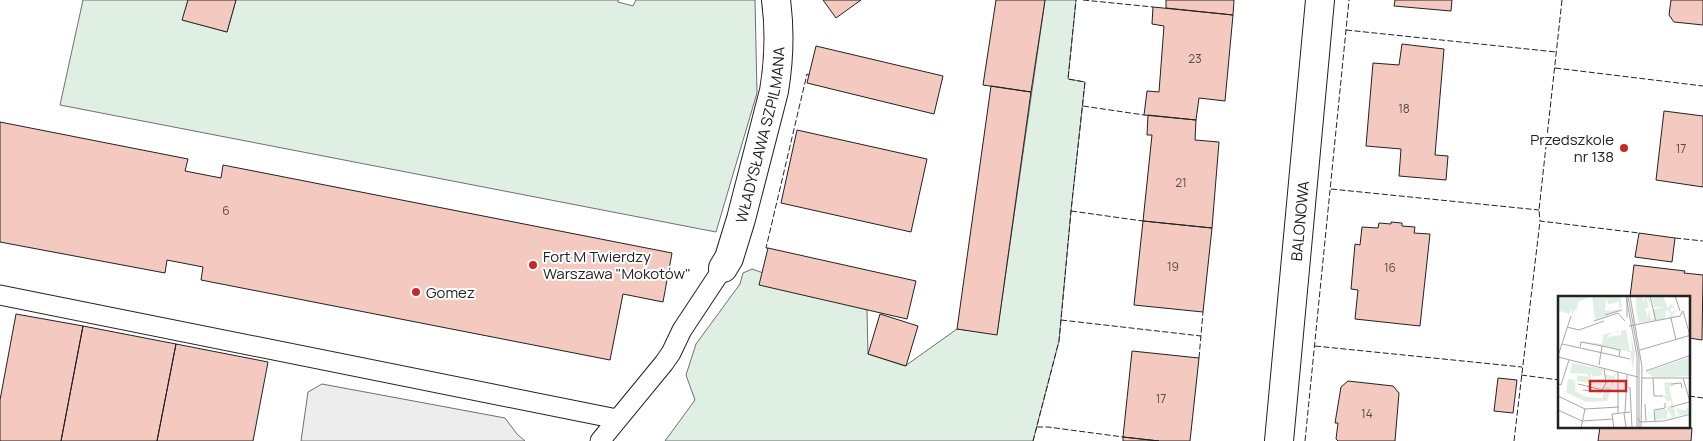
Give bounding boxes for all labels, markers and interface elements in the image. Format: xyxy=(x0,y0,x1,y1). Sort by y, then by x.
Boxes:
street label: WŁADYSŁAWA SZPILMANA xyxy=(730,46,789,225)
house number: 23 xyxy=(1188,50,1202,67)
house number: 18 xyxy=(1398,100,1410,117)
place label: Przedszkole nr 138 xyxy=(1530,129,1614,167)
house number: 17 xyxy=(1676,140,1686,157)
marker: Przedszkole nr 138 xyxy=(1618,142,1630,154)
house number: 21 xyxy=(1175,174,1187,191)
street label: BALONOWA xyxy=(1285,180,1314,262)
house number: 6 xyxy=(222,202,230,219)
place label: Fort M Twierdzy Warszawa "Mokotów" xyxy=(543,246,691,284)
house number: 19 xyxy=(1167,258,1179,275)
marker: Fort M Twierdzy Warszawa "Mokotów" xyxy=(527,259,539,271)
house number: 16 xyxy=(1384,259,1396,276)
place label: Gomez xyxy=(426,282,475,303)
marker: Gomez xyxy=(410,286,422,298)
inset map xyxy=(1558,296,1690,428)
house number: 17 xyxy=(1156,390,1166,407)
house number: 14 xyxy=(1361,405,1373,422)

